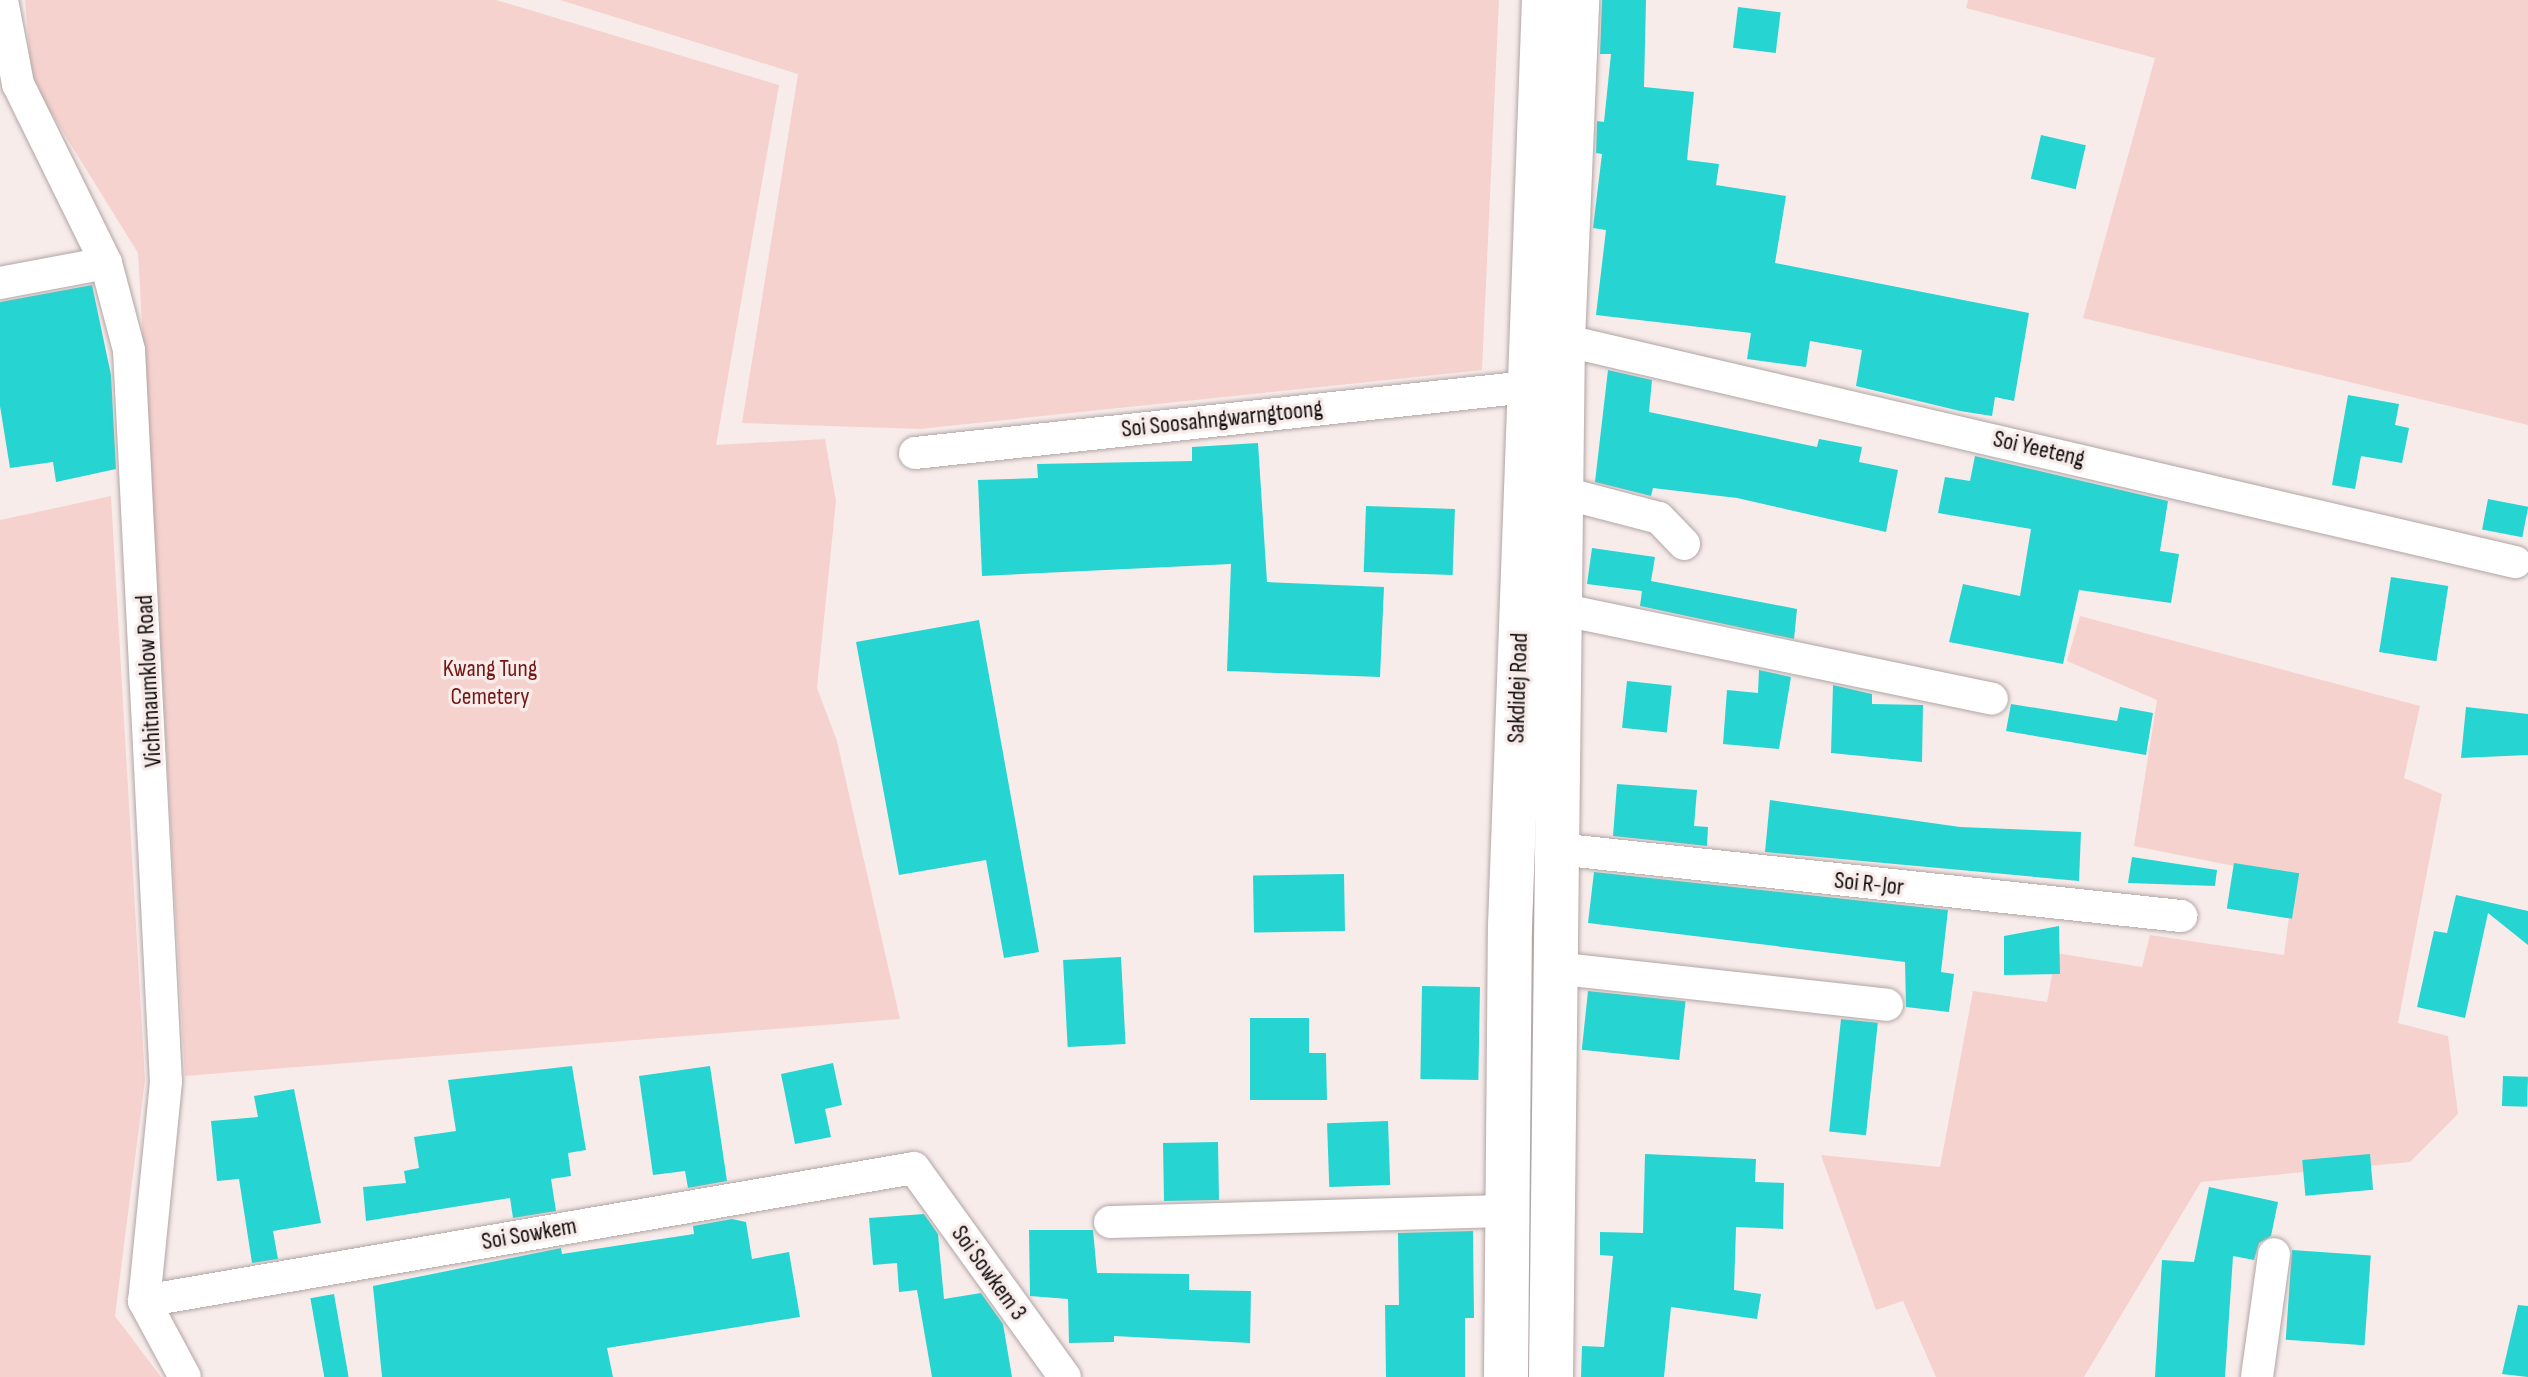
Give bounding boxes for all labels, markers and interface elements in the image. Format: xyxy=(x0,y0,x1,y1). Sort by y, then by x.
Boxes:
street label: Soi Soosahngwarngtoong xyxy=(1120,394,1324,444)
street label: Soi Yeeteng xyxy=(1990,424,2088,474)
street label: Vichitnaumklow Road xyxy=(130,594,168,768)
street label: Sakdidej Road xyxy=(1502,632,1534,744)
park label: Kwang Tung Cemetery xyxy=(443,655,537,711)
street label: Soi R-Jor xyxy=(1833,866,1905,902)
street label: Soi Sowkem xyxy=(479,1211,579,1257)
street label: Soi Sowkem 3 xyxy=(945,1220,1033,1326)

